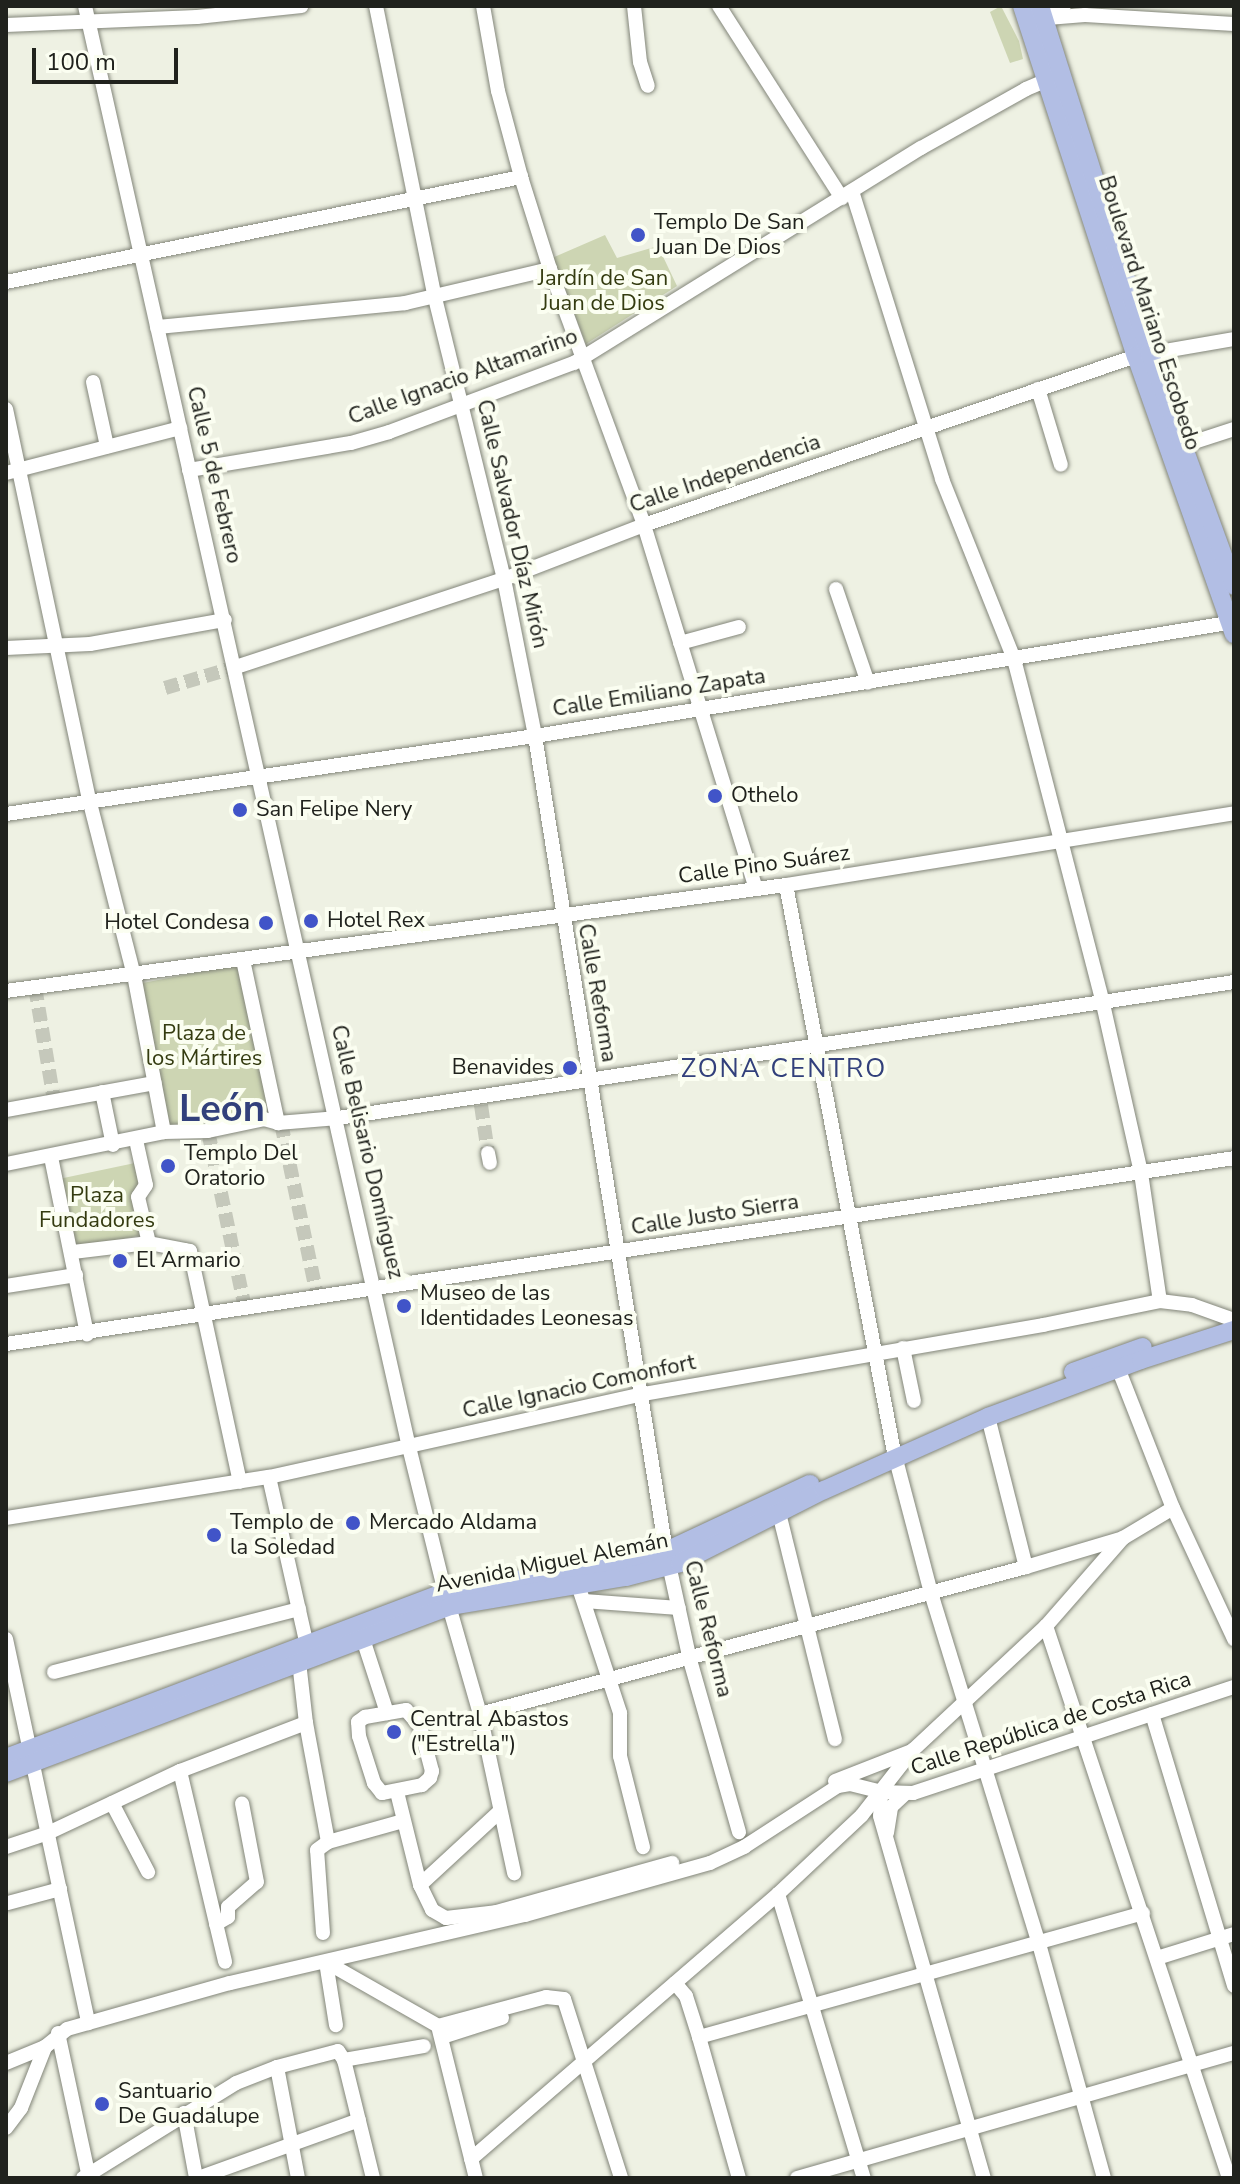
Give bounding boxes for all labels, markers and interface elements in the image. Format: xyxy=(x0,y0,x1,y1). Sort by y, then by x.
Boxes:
scale bar xyxy=(36,32,182,82)
text: 100 m xyxy=(46,46,116,78)
street label: Boulevard Mariano Escobedo xyxy=(1092,172,1206,454)
place label: Templo De San Juan De Dios xyxy=(654,209,805,260)
marker: Templo De San Juan De Dios xyxy=(629,226,647,244)
park label: Jardín de San Juan de Dios xyxy=(538,265,668,316)
street label: Calle Ignacio Altamarino xyxy=(345,323,581,431)
street label: Calle 5 de Febrero xyxy=(181,384,247,566)
street label: Calle Salvador Díaz Mirón xyxy=(471,397,553,651)
street label: Calle Independencia xyxy=(626,429,824,519)
street label: Calle Emiliano Zapata xyxy=(551,663,767,723)
place label: Othelo xyxy=(731,783,798,809)
marker: Othelo xyxy=(706,787,724,805)
place label: San Felipe Nery xyxy=(256,797,412,823)
marker: San Felipe Nery xyxy=(231,801,249,819)
street label: Calle Pino Suárez xyxy=(677,840,851,890)
place label: Hotel Rex xyxy=(327,908,425,934)
place label: Hotel Condesa xyxy=(104,910,250,936)
marker: Hotel Rex xyxy=(302,912,320,930)
marker: Hotel Condesa xyxy=(257,914,275,932)
street label: Calle Reforma xyxy=(572,922,622,1064)
park label: Plaza de los Mártires xyxy=(146,1020,262,1072)
street label: Calle Belisario Domínguez xyxy=(325,1022,409,1282)
district label: ZONA CENTRO xyxy=(681,1053,887,1085)
place label: Benavides xyxy=(452,1055,554,1081)
marker: Benavides xyxy=(561,1059,579,1077)
district label: León xyxy=(179,1086,265,1132)
place label: Templo Del Oratorio xyxy=(184,1140,298,1192)
marker: Templo Del Oratorio xyxy=(159,1157,177,1175)
park label: Plaza Fundadores xyxy=(39,1182,155,1234)
street label: Calle Justo Sierra xyxy=(629,1189,801,1241)
place label: El Armario xyxy=(136,1248,241,1274)
marker: El Armario xyxy=(111,1252,129,1270)
place label: Museo de las Identidades Leonesas xyxy=(420,1280,634,1332)
marker: Museo de las Identidades Leonesas xyxy=(395,1297,413,1315)
street label: Calle Ignacio Comonfort xyxy=(460,1349,698,1425)
place label: Templo de la Soledad xyxy=(230,1509,335,1560)
place label: Mercado Aldama xyxy=(369,1510,537,1536)
marker: Mercado Aldama xyxy=(344,1514,362,1532)
marker: Templo de la Soledad xyxy=(205,1526,223,1544)
street label: Avenida Miguel Alemán xyxy=(434,1528,670,1598)
street label: Calle Reforma xyxy=(678,1558,738,1700)
street label: Calle República de Costa Rica xyxy=(908,1666,1194,1782)
place label: Central Abastos ("Estrella") xyxy=(410,1706,569,1758)
marker: Central Abastos ("Estrella") xyxy=(385,1723,403,1741)
place label: Santuario De Guadalupe xyxy=(118,2078,260,2130)
marker: Santuario De Guadalupe xyxy=(93,2095,111,2113)

